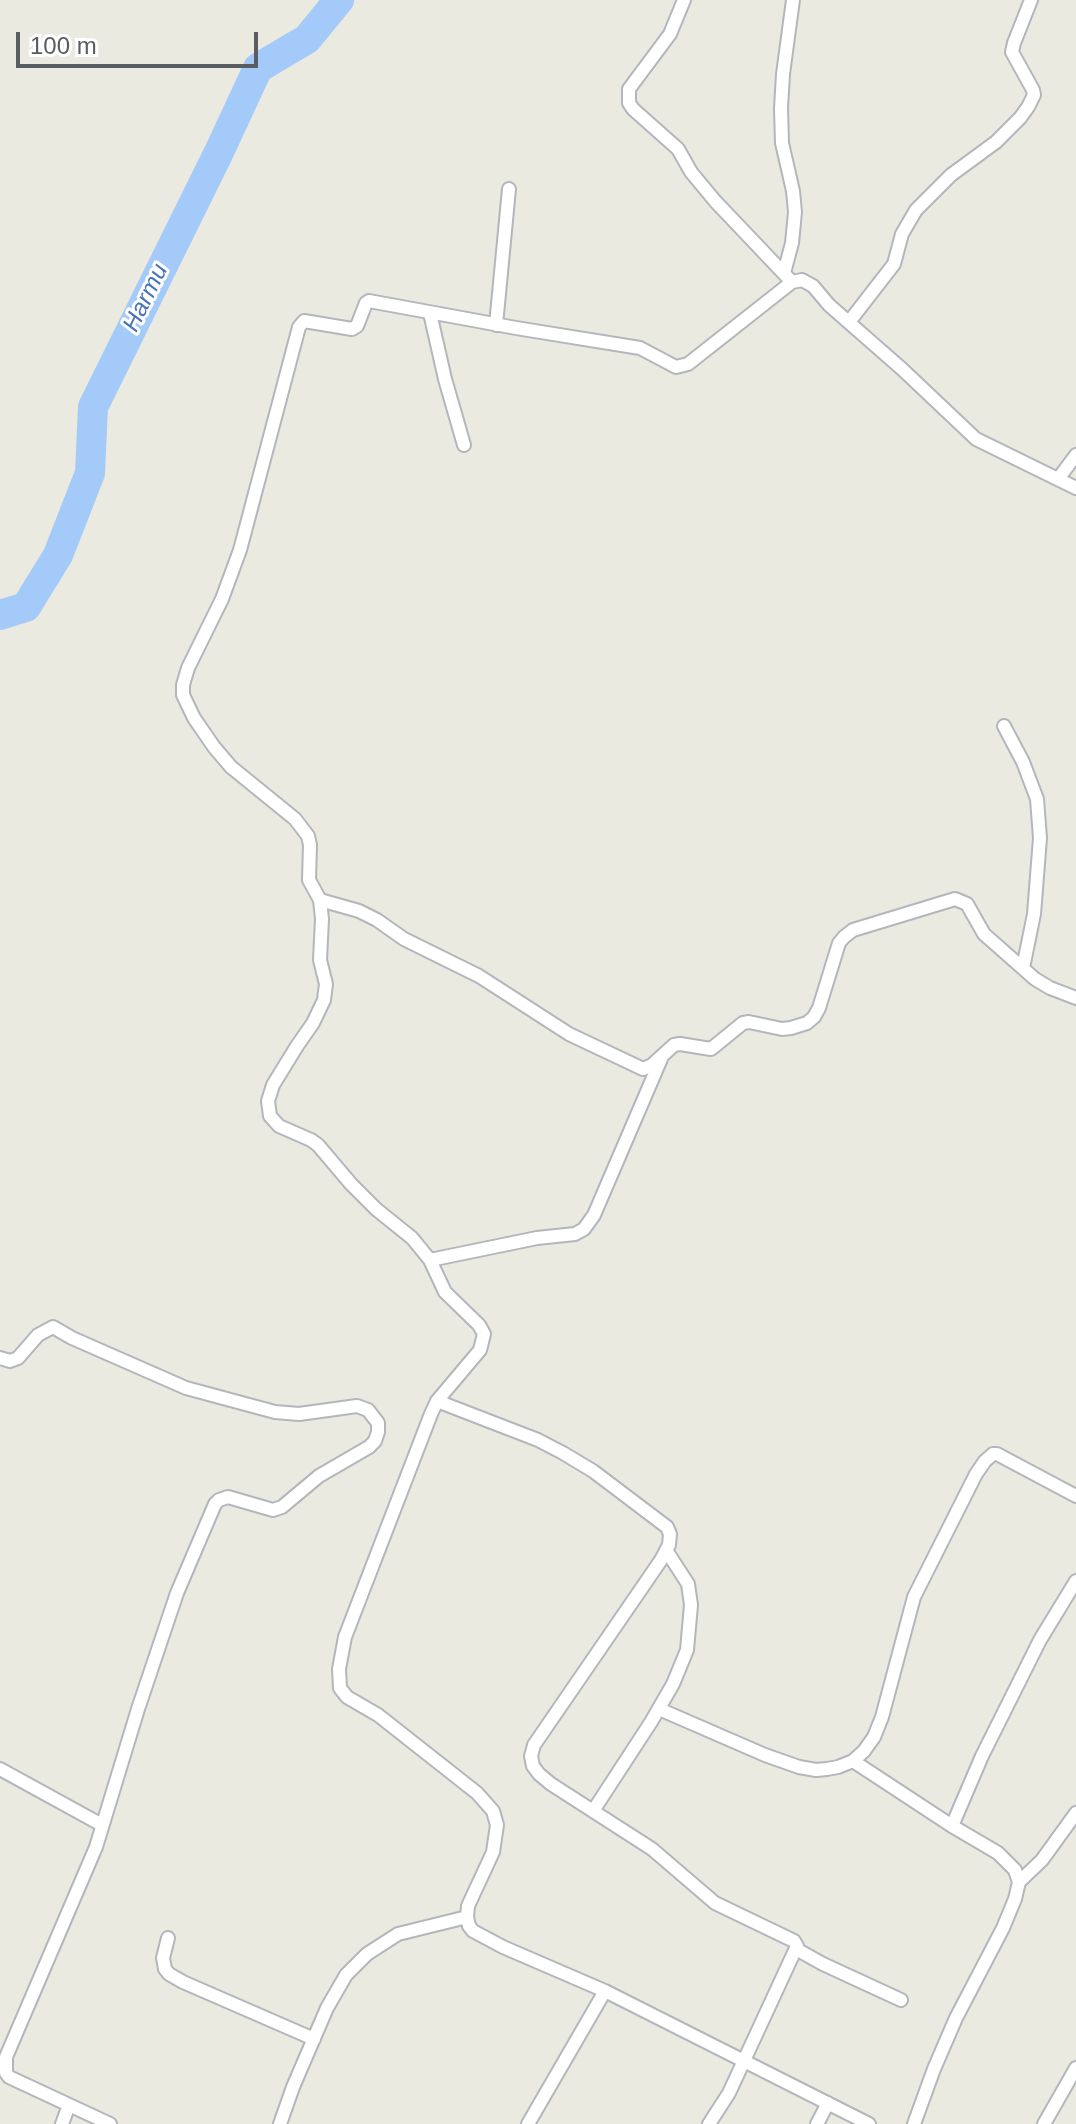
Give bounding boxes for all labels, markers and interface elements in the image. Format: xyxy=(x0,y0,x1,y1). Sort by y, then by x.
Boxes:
scale bar xyxy=(20,16,262,66)
text: 100 m xyxy=(30,32,97,59)
water label: Harmu xyxy=(117,259,175,337)

